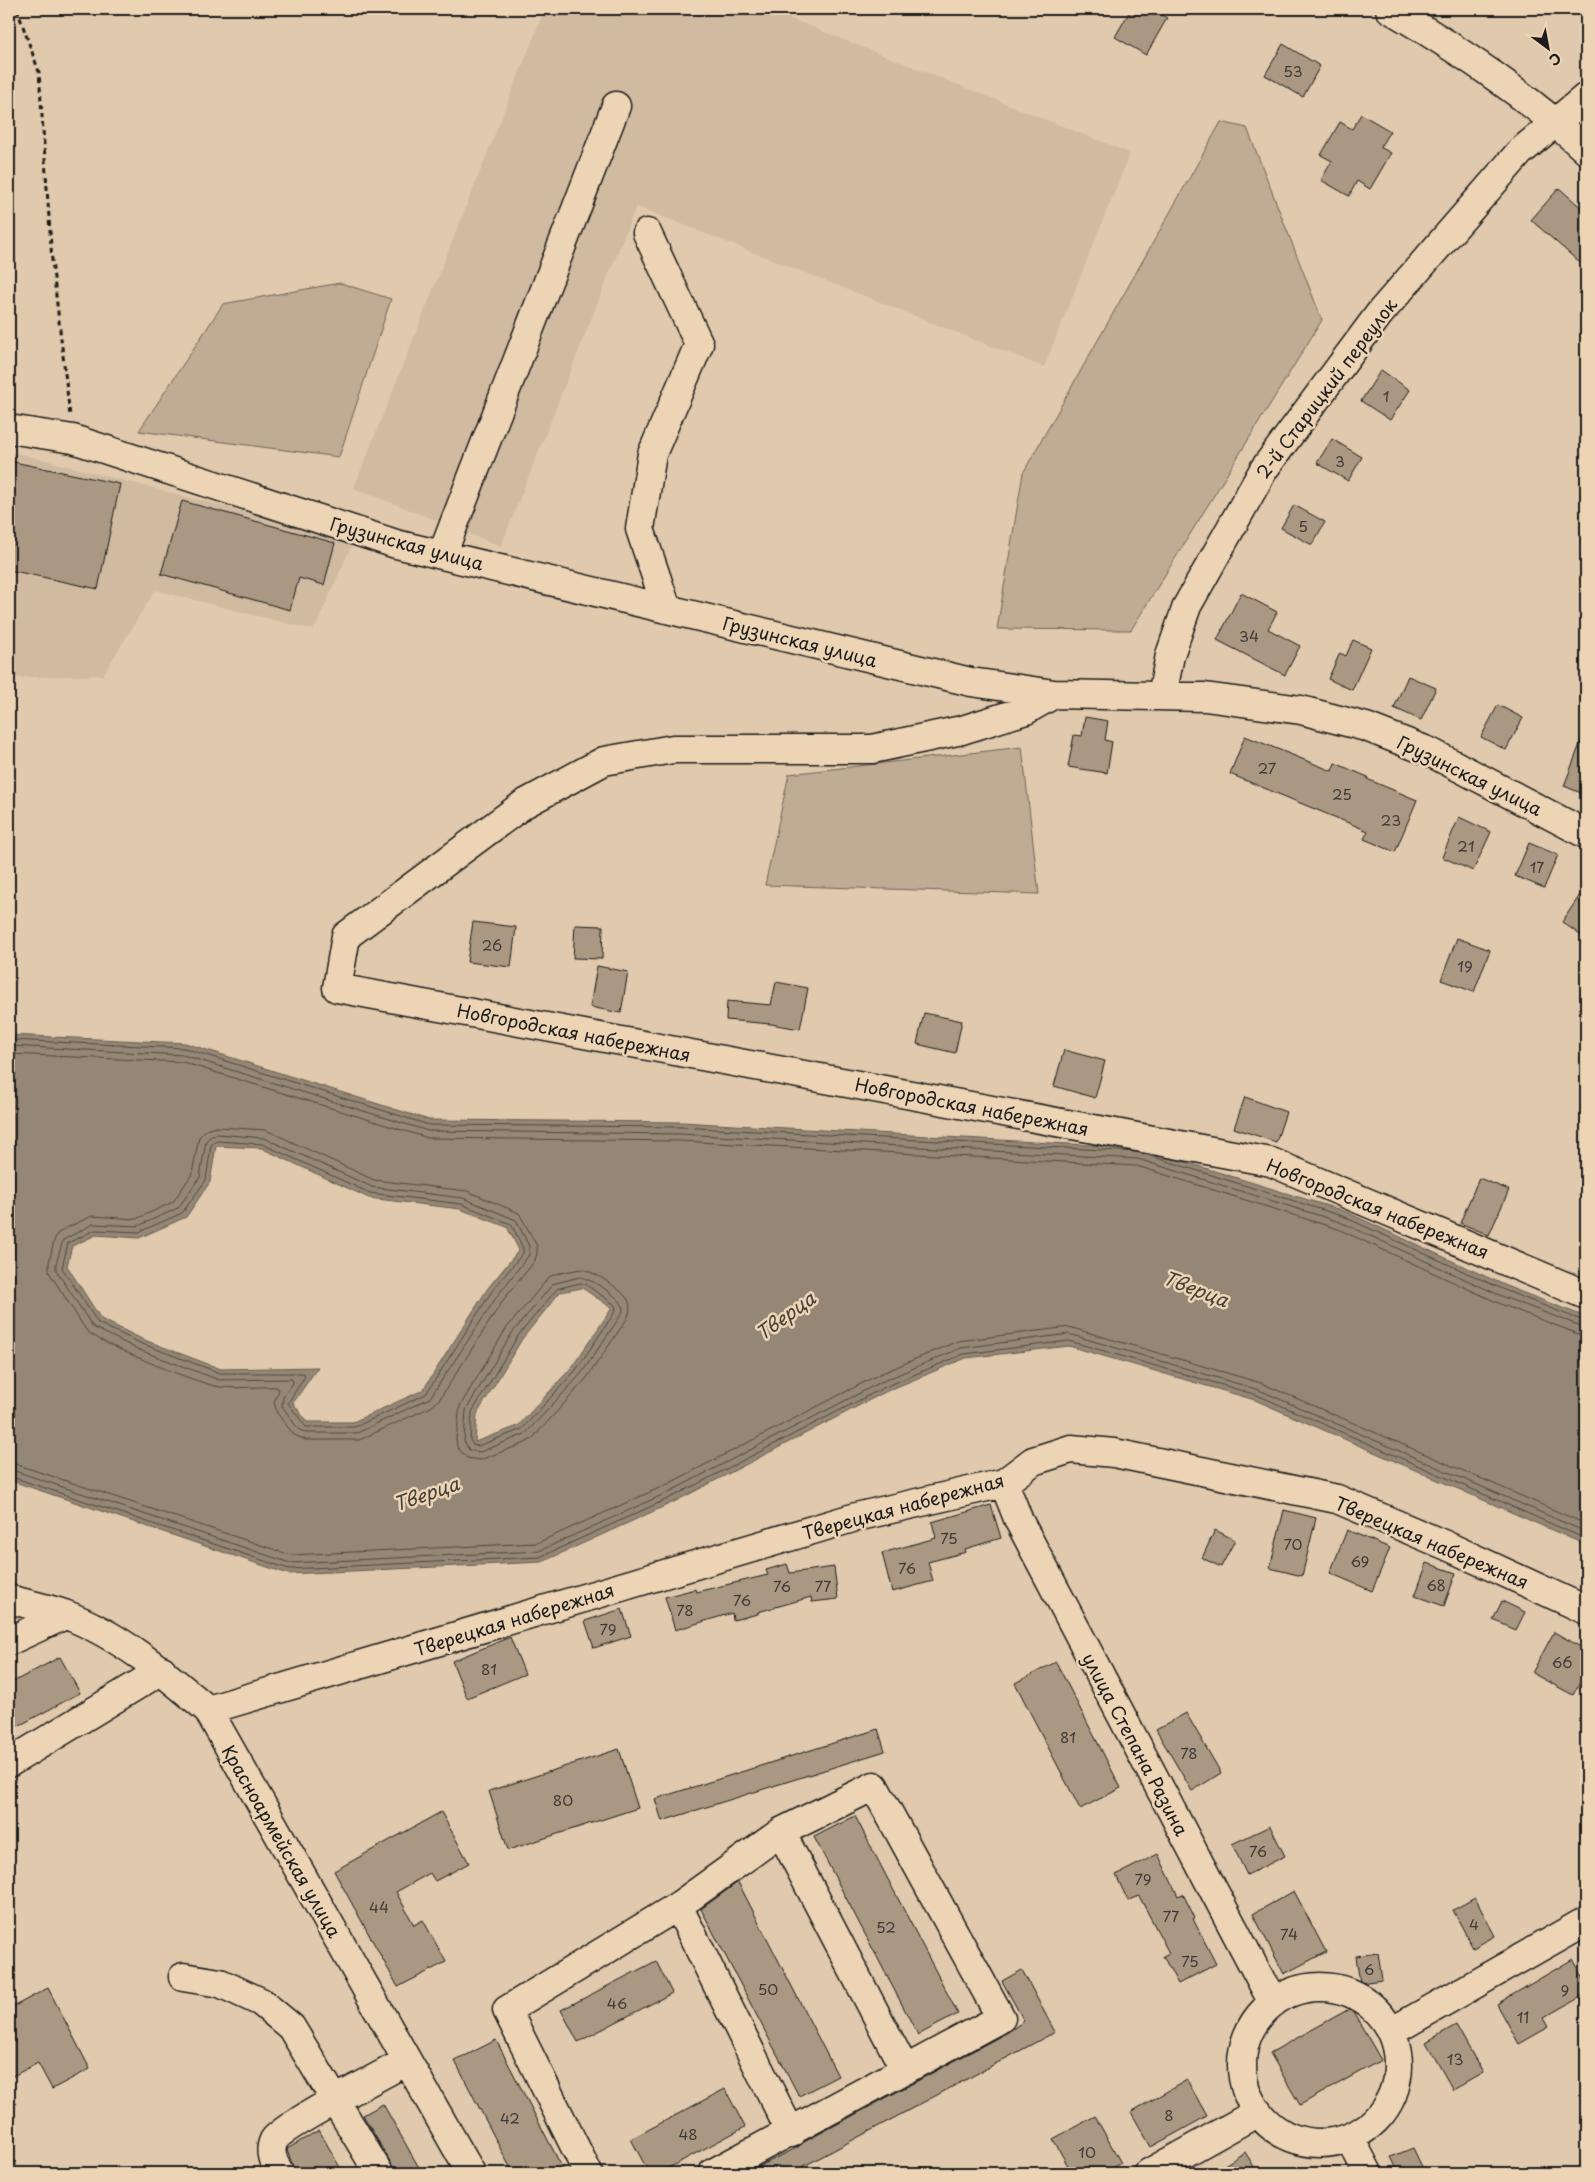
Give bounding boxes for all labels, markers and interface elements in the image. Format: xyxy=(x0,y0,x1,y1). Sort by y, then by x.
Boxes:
north arrow xyxy=(1522,22,1572,72)
text: С xyxy=(1545,48,1565,71)
house number: 53 xyxy=(1283,59,1303,82)
street label: 2-й Старицкий переулок xyxy=(1249,292,1403,484)
house number: 1 xyxy=(1383,384,1389,407)
house number: 3 xyxy=(1335,449,1345,472)
street label: Грузинская улица xyxy=(327,509,488,577)
house number: 5 xyxy=(1298,514,1308,537)
street label: Грузинская улица xyxy=(720,609,881,673)
house number: 34 xyxy=(1239,624,1259,647)
street label: Грузинская улица xyxy=(1393,728,1548,822)
house number: 27 xyxy=(1258,756,1277,779)
house number: 25 xyxy=(1332,782,1352,805)
house number: 23 xyxy=(1381,808,1401,831)
house number: 21 xyxy=(1457,834,1475,857)
house number: 17 xyxy=(1530,855,1544,878)
house number: 26 xyxy=(482,933,502,956)
house number: 19 xyxy=(1457,954,1473,977)
street label: Новгородская набережная xyxy=(455,996,693,1068)
street label: Новгородская набережная xyxy=(853,1070,1091,1142)
street label: Новгородская набережная xyxy=(1263,1151,1493,1265)
water label: Тверца xyxy=(1159,1263,1234,1314)
water label: Тверца xyxy=(749,1283,822,1346)
street label: Тверецкая набережная xyxy=(799,1466,1007,1546)
water label: Тверца xyxy=(389,1468,464,1517)
street label: Тверецкая набережная xyxy=(1331,1489,1533,1595)
house number: 75 xyxy=(940,1526,958,1549)
house number: 70 xyxy=(1283,1532,1303,1555)
house number: 69 xyxy=(1351,1549,1369,1572)
house number: 76 xyxy=(898,1556,916,1579)
house number: 68 xyxy=(1426,1573,1446,1596)
house number: 76 xyxy=(773,1574,791,1597)
house number: 77 xyxy=(815,1574,831,1597)
street label: Тверецкая набережная xyxy=(411,1576,617,1662)
house number: 76 xyxy=(733,1588,751,1611)
house number: 78 xyxy=(676,1598,694,1621)
house number: 79 xyxy=(599,1617,617,1640)
street label: улица Степана Разина xyxy=(1076,1648,1196,1841)
house number: 66 xyxy=(1552,1650,1572,1673)
house number: 81 xyxy=(481,1657,497,1680)
house number: 81 xyxy=(1060,1725,1076,1748)
street label: Красноармейская улица xyxy=(216,1740,349,1943)
house number: 78 xyxy=(1180,1741,1198,1764)
house number: 80 xyxy=(553,1788,573,1811)
house number: 76 xyxy=(1249,1839,1267,1862)
house number: 79 xyxy=(1134,1867,1152,1890)
house number: 44 xyxy=(369,1895,389,1918)
house number: 77 xyxy=(1163,1904,1179,1927)
house number: 4 xyxy=(1469,1912,1479,1935)
house number: 52 xyxy=(876,1915,896,1938)
house number: 74 xyxy=(1280,1922,1298,1945)
house number: 75 xyxy=(1181,1949,1199,1972)
house number: 6 xyxy=(1364,1957,1374,1980)
house number: 50 xyxy=(758,1977,778,2000)
house number: 9 xyxy=(1561,1978,1569,2001)
house number: 46 xyxy=(607,1991,627,2014)
house number: 11 xyxy=(1517,2005,1529,2028)
house number: 13 xyxy=(1447,2047,1463,2070)
house number: 8 xyxy=(1164,2103,1174,2126)
house number: 42 xyxy=(500,2106,520,2129)
house number: 48 xyxy=(678,2122,698,2145)
house number: 10 xyxy=(1078,2140,1096,2163)

